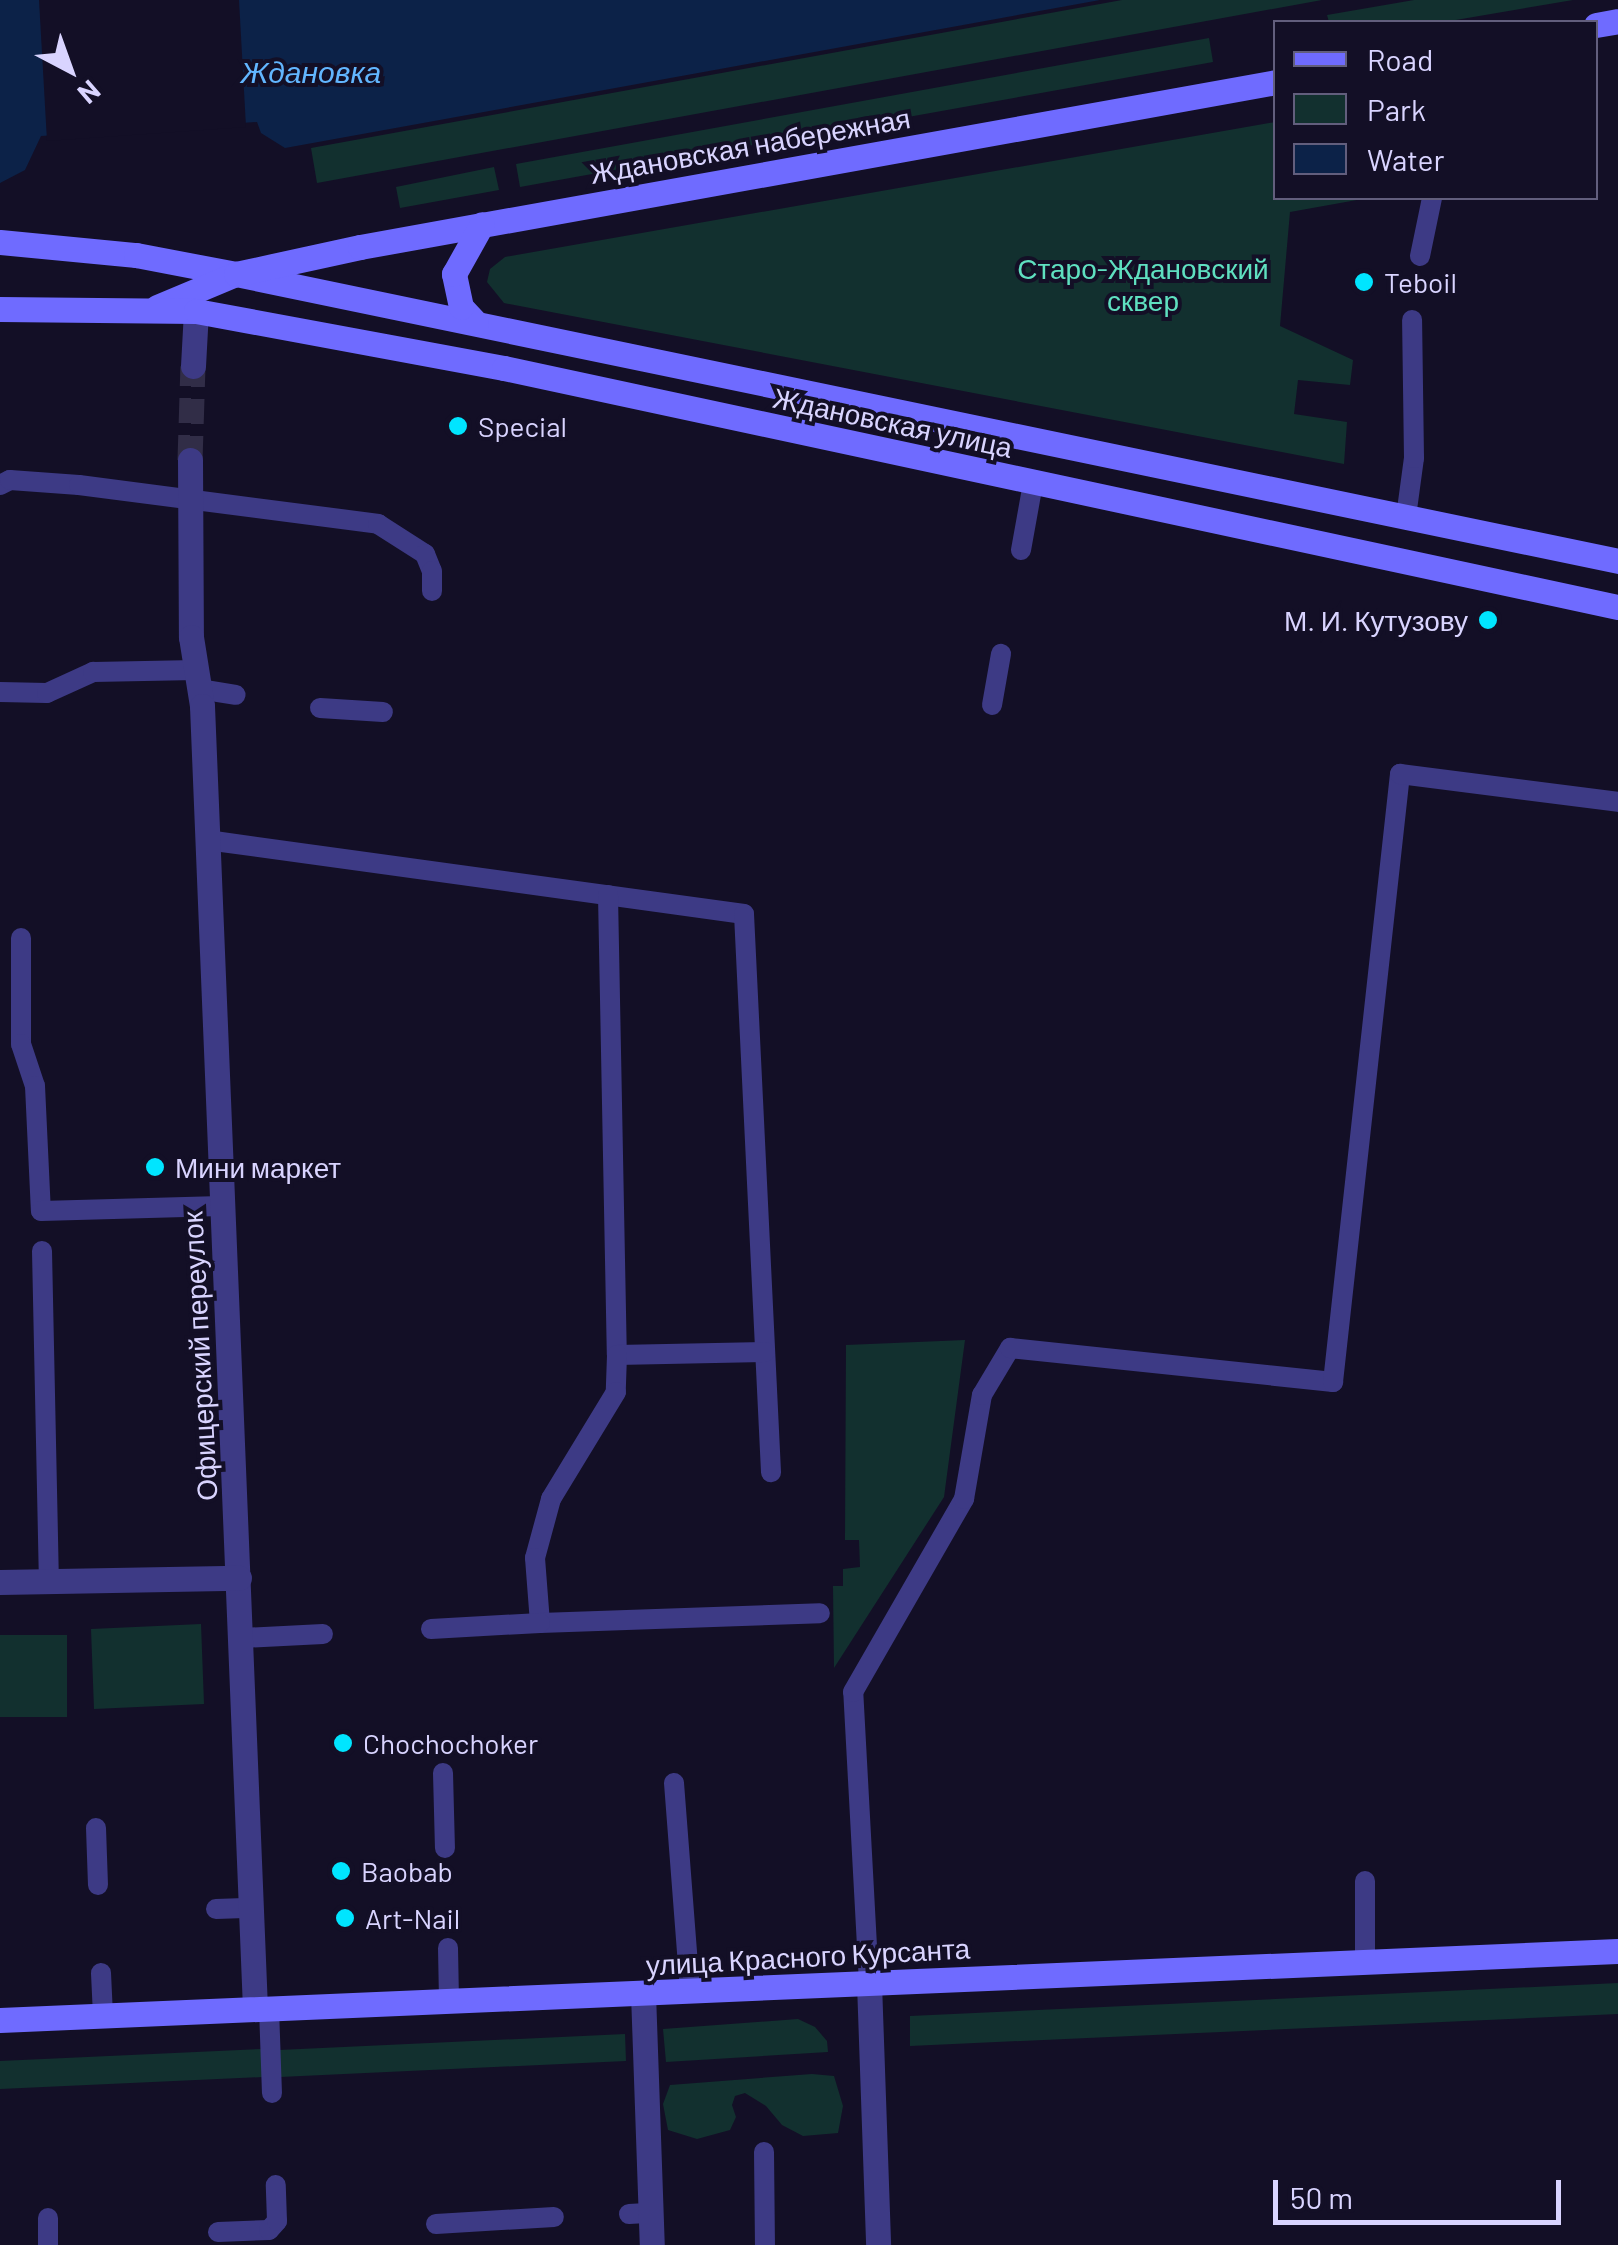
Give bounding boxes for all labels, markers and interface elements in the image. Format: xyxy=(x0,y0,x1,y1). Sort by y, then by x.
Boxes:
north arrow xyxy=(20,20,120,120)
legend xyxy=(1273,20,1598,200)
text: Road xyxy=(1367,41,1433,77)
water label: Ждановка xyxy=(241,53,381,89)
text: N xyxy=(72,74,108,112)
text: Park xyxy=(1367,91,1426,127)
street label: Ждановская набережная xyxy=(587,100,913,190)
text: Water xyxy=(1367,141,1445,177)
park label: Старо-Ждановский сквер xyxy=(1017,251,1269,317)
place label: Teboil xyxy=(1384,265,1457,299)
marker: Teboil xyxy=(1353,271,1375,293)
street label: Ждановская улица xyxy=(770,380,1016,464)
place label: Special xyxy=(478,409,567,443)
marker: Special xyxy=(447,415,469,437)
place label: М. И. Кутузову xyxy=(1284,603,1468,637)
marker: М. И. Кутузову xyxy=(1477,609,1499,631)
place label: Мини маркет xyxy=(175,1150,341,1184)
marker: Мини маркет xyxy=(144,1156,166,1178)
street label: Офицерский переулок xyxy=(175,1210,223,1502)
place label: Chochochoker xyxy=(363,1726,538,1760)
marker: Chochochoker xyxy=(332,1732,354,1754)
place label: Baobab xyxy=(361,1854,453,1888)
marker: Baobab xyxy=(330,1860,352,1882)
place label: Art-Nail xyxy=(365,1901,460,1935)
marker: Art-Nail xyxy=(334,1907,356,1929)
street label: улица Красного Курсанта xyxy=(645,1931,971,1981)
scale bar xyxy=(1278,2160,1566,2222)
text: 50 m xyxy=(1290,2179,1353,2215)

